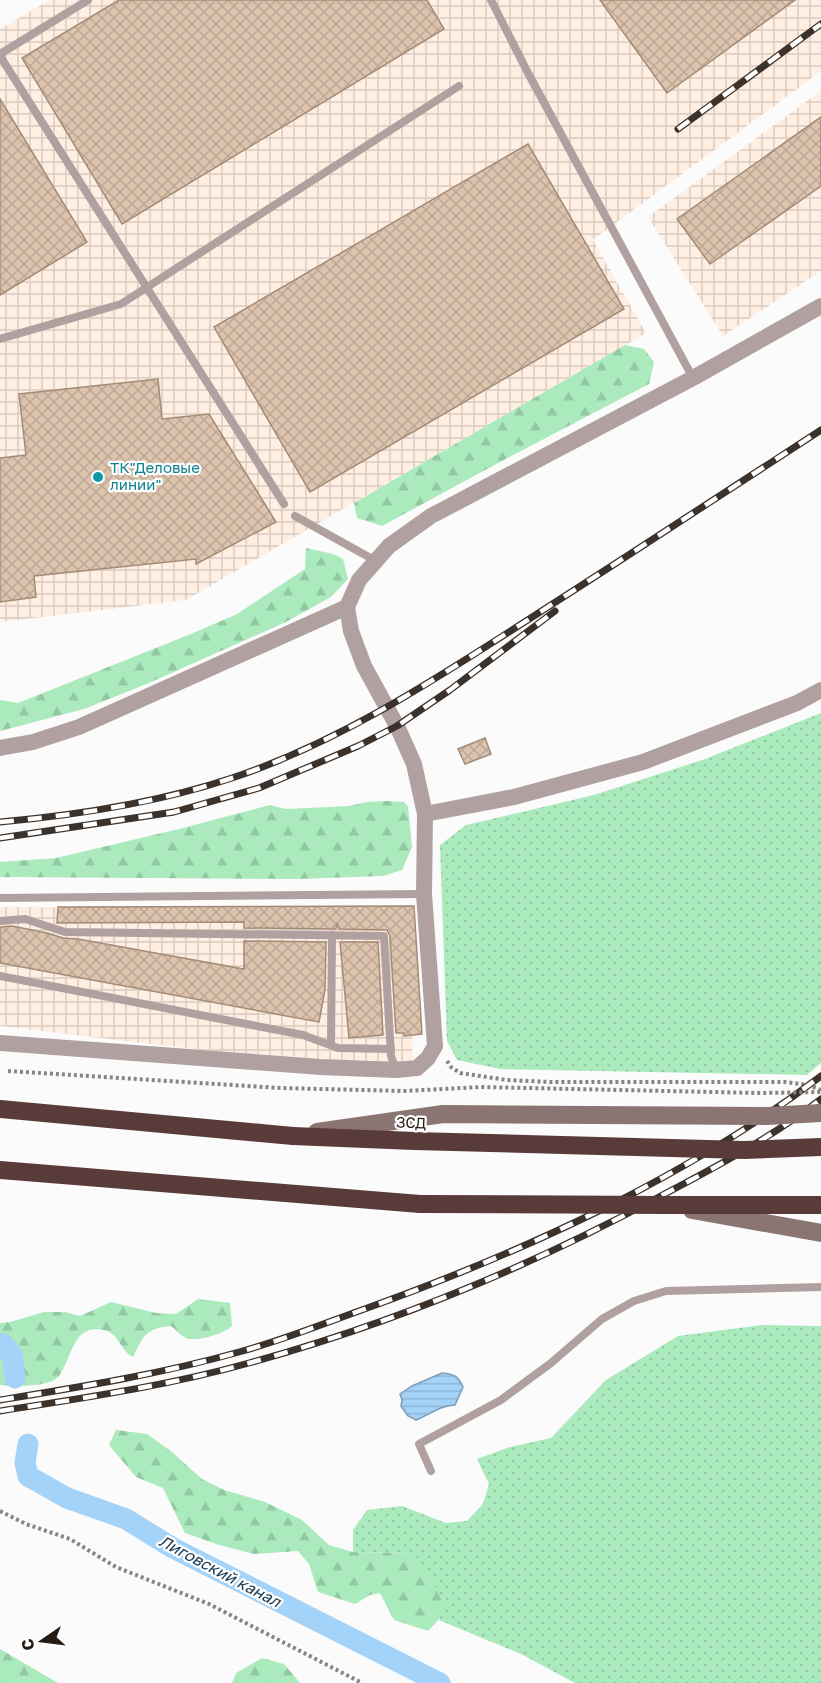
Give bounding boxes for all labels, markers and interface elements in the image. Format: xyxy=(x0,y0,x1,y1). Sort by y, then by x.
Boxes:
place label: ТК"Деловые линии" xyxy=(110,458,200,493)
marker: ТК"Деловые линии" xyxy=(91,470,105,484)
street label: ЗСД xyxy=(396,1112,426,1132)
water label: Лиговский канал xyxy=(156,1531,286,1612)
north arrow xyxy=(12,1611,72,1671)
text: С xyxy=(16,1637,39,1653)

